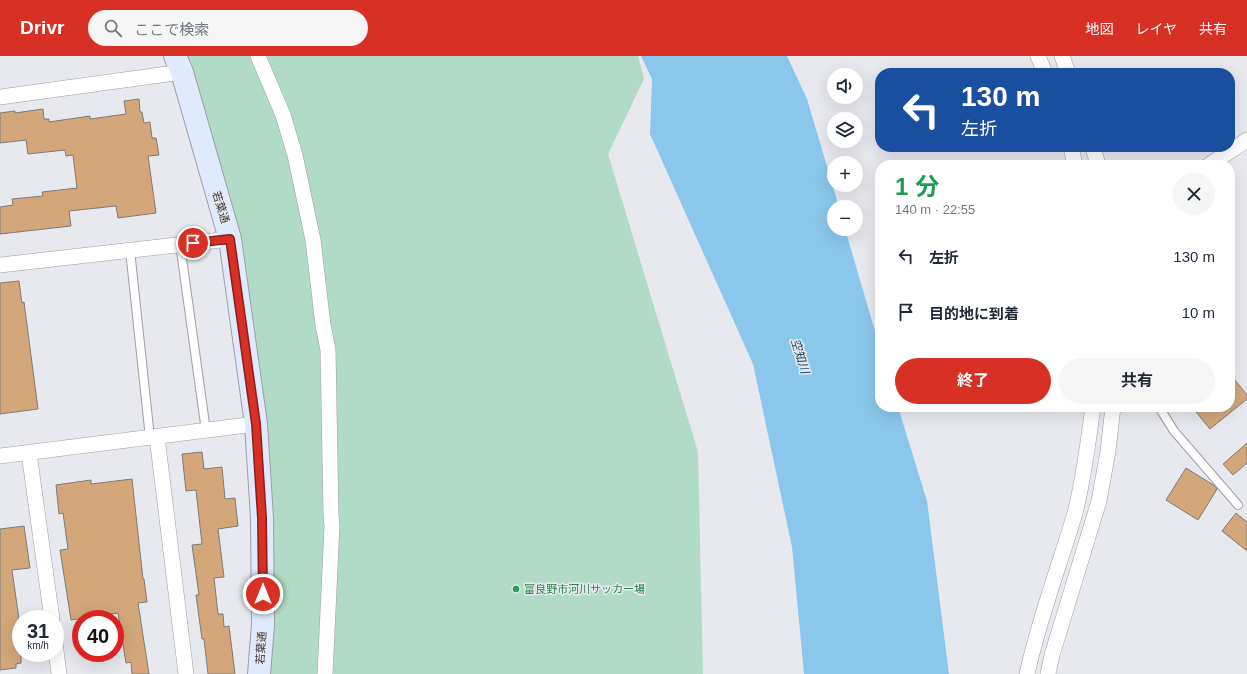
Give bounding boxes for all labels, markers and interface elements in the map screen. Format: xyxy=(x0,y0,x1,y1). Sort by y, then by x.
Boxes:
search box xyxy=(88,10,368,46)
text: Drivr xyxy=(20,17,64,38)
icon: search xyxy=(102,17,124,39)
text: ここで検索 xyxy=(134,21,209,38)
text: 地図 xyxy=(1085,21,1113,37)
text: レイヤ xyxy=(1135,21,1177,37)
text: 共有 xyxy=(1199,21,1227,37)
map controls xyxy=(827,68,863,236)
button: sound xyxy=(827,68,863,104)
text: 130 m xyxy=(961,81,1040,112)
icon: left xyxy=(895,84,947,136)
button: layers xyxy=(827,112,863,148)
text: 左折 xyxy=(961,119,997,139)
button: + xyxy=(827,156,863,192)
text: 1 分 xyxy=(895,173,939,200)
button: close xyxy=(1173,173,1215,215)
street label: 若葉通 xyxy=(210,189,232,225)
button: − xyxy=(827,200,863,236)
text: 140 m · 22:55 xyxy=(895,202,975,217)
pin xyxy=(176,226,210,260)
icon: arrive xyxy=(182,232,204,254)
icon: left xyxy=(895,245,917,267)
text: 130 m xyxy=(1173,248,1215,265)
text: 左折 xyxy=(929,249,959,266)
icon: arrive xyxy=(895,301,917,323)
text: 10 m xyxy=(1182,304,1215,321)
text: 目的地に到着 xyxy=(929,305,1019,322)
water label: 空知川 xyxy=(788,337,813,377)
button: 終了 xyxy=(895,358,1051,404)
button: 共有 xyxy=(1059,358,1215,404)
position arrow xyxy=(242,573,284,615)
place label: 富良野市河川サッカー場 xyxy=(524,583,645,595)
marker: 富良野市河川サッカー場 xyxy=(511,584,521,594)
speed limit sign: 40 xyxy=(72,610,124,662)
text: 31 xyxy=(27,620,49,642)
street label: 若葉通 xyxy=(254,631,268,665)
text: km/h xyxy=(27,640,49,651)

